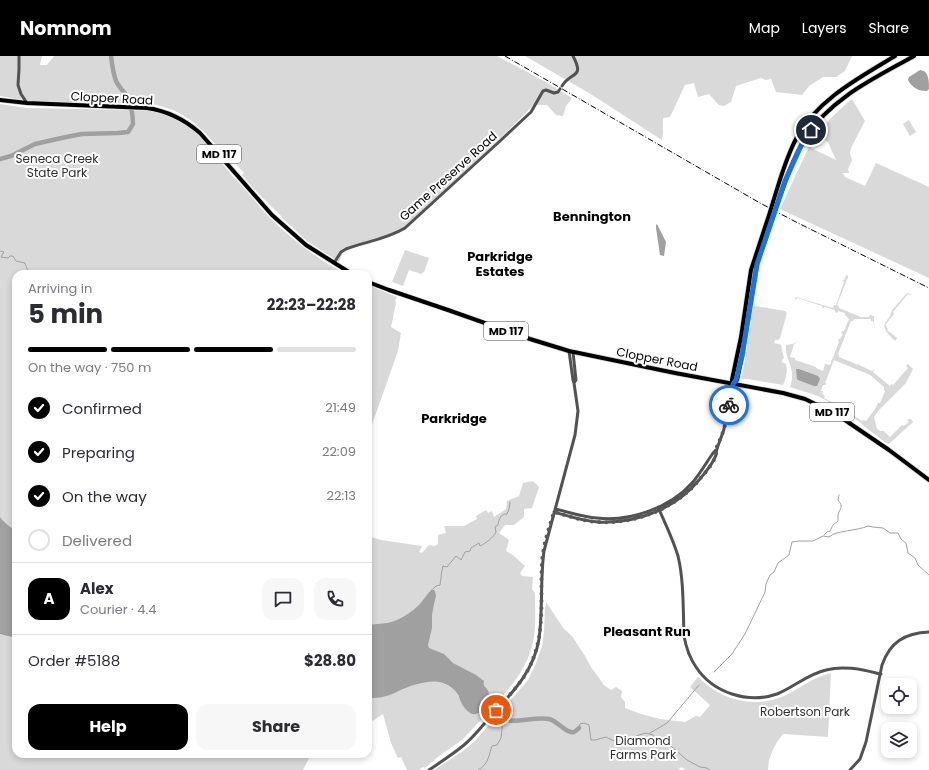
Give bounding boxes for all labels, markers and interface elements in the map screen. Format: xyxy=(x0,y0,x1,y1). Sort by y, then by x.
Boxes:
text: Nomnom xyxy=(20,15,112,42)
text: Map xyxy=(749,18,780,38)
text: Layers xyxy=(802,18,846,38)
text: Share xyxy=(868,18,909,38)
street label: Clopper Road xyxy=(70,87,154,109)
pin xyxy=(794,113,828,147)
icon: home xyxy=(800,119,822,141)
street label: Game Preserve Road xyxy=(395,128,501,224)
road number: MD 117 xyxy=(197,145,241,163)
park label: Seneca Creek State Park xyxy=(15,150,99,181)
district label: Bennington xyxy=(553,207,631,226)
district label: Parkridge Estates xyxy=(467,247,533,281)
text: Arriving in xyxy=(28,279,92,298)
text: 22:23–22:28 xyxy=(267,294,356,315)
text: 5 min xyxy=(28,296,103,332)
road number: MD 117 xyxy=(484,322,528,340)
street label: Clopper Road xyxy=(615,343,699,375)
text: On the way · 750 m xyxy=(28,358,151,377)
courier xyxy=(709,385,749,425)
icon: bike xyxy=(718,394,740,416)
icon: check xyxy=(28,397,50,419)
text: Confirmed xyxy=(62,398,142,419)
text: 21:49 xyxy=(325,398,356,417)
road number: MD 117 xyxy=(810,403,854,421)
district label: Parkridge xyxy=(421,409,487,428)
icon: check xyxy=(28,441,50,463)
text: Preparing xyxy=(62,442,135,463)
text: 22:09 xyxy=(322,442,356,461)
icon: check xyxy=(28,485,50,507)
text: On the way xyxy=(62,486,147,507)
text: 22:13 xyxy=(326,486,356,505)
text: Delivered xyxy=(62,530,132,551)
text: Alex xyxy=(80,578,114,599)
button: chat xyxy=(262,578,304,620)
button: phone xyxy=(314,578,356,620)
text: A xyxy=(43,588,55,609)
text: Courier · 4.4 xyxy=(80,600,156,619)
district label: Pleasant Run xyxy=(603,622,691,641)
text: Order #5188 xyxy=(28,650,120,671)
text: $28.80 xyxy=(304,650,356,671)
map controls xyxy=(881,678,917,758)
button: locate xyxy=(881,678,917,714)
pin xyxy=(479,693,513,727)
icon: bag xyxy=(485,699,507,721)
park label: Robertson Park xyxy=(760,703,851,720)
button: Help xyxy=(28,704,188,750)
button: Share xyxy=(196,704,356,750)
button: layers xyxy=(881,722,917,758)
park label: Diamond Farms Park xyxy=(610,732,677,763)

